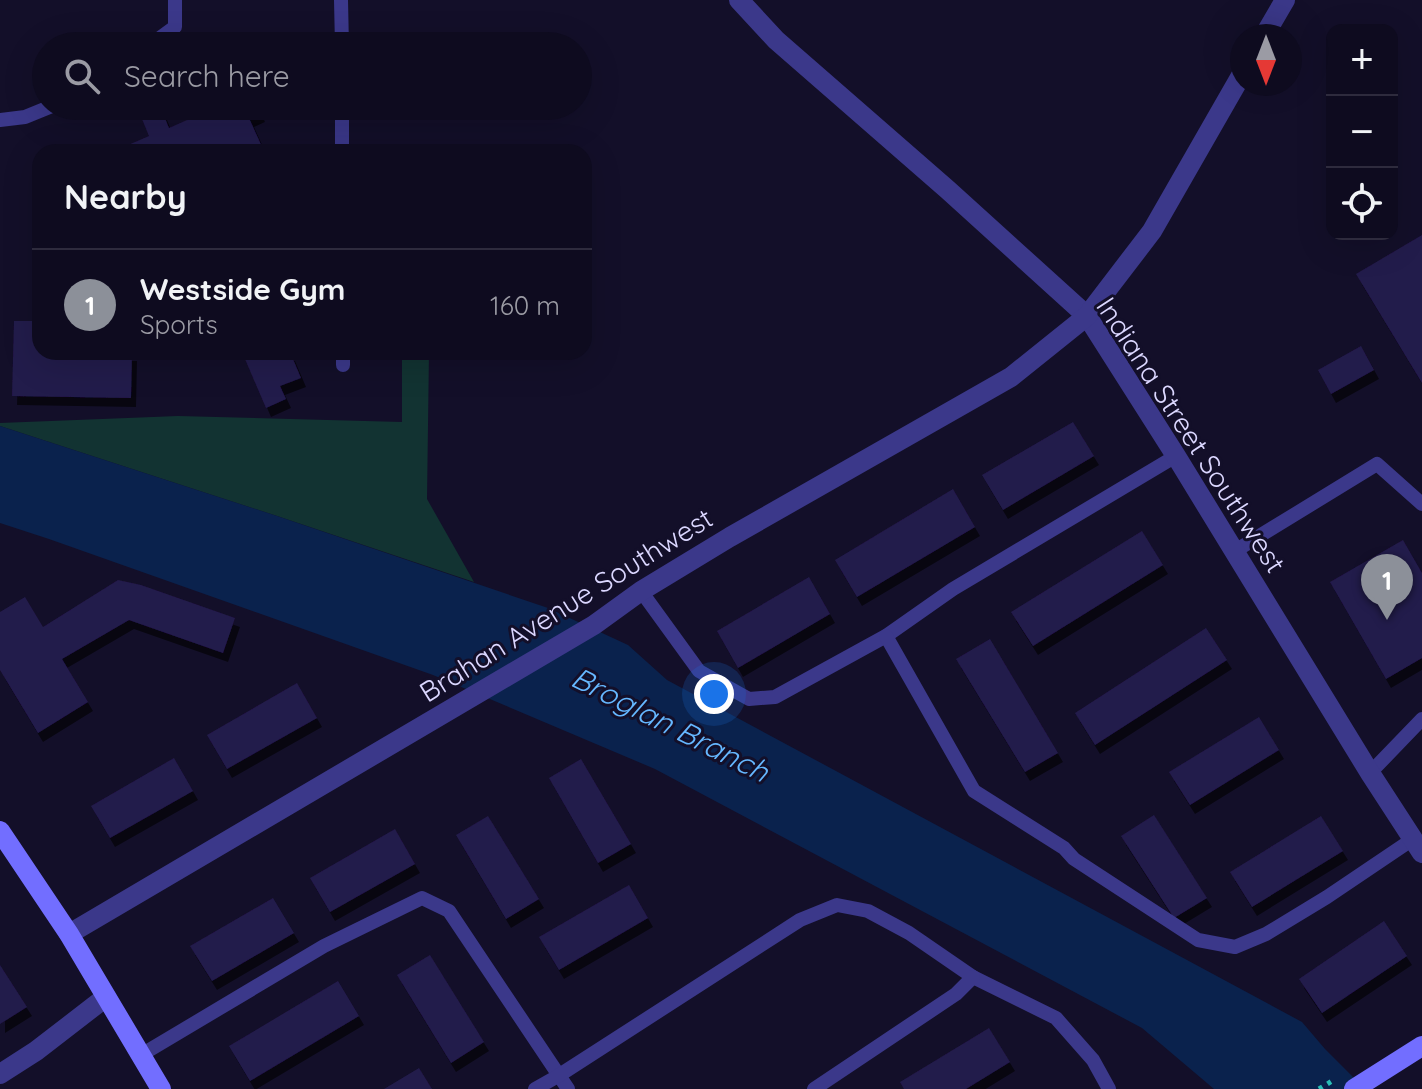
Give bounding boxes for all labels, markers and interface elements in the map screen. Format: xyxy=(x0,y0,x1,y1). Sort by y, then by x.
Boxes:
north arrow xyxy=(1230,24,1302,96)
map controls xyxy=(1326,24,1398,240)
button: + xyxy=(1326,24,1398,96)
search box xyxy=(32,32,592,120)
icon: search xyxy=(60,54,104,98)
text: Search here xyxy=(124,57,290,95)
button: − xyxy=(1326,96,1398,168)
button: locate xyxy=(1326,168,1398,240)
text: Nearby xyxy=(64,175,187,218)
text: Westside Gym xyxy=(140,270,346,308)
text: 1 xyxy=(85,289,95,322)
text: 160 m xyxy=(490,289,560,322)
street label: Indiana Street Southwest xyxy=(1089,290,1294,579)
text: Sports xyxy=(140,308,218,341)
street label: Brahan Avenue Southwest xyxy=(413,500,719,709)
pin: 1 xyxy=(1361,554,1413,620)
water label: Broglan Branch xyxy=(565,658,776,791)
your location xyxy=(694,674,734,714)

